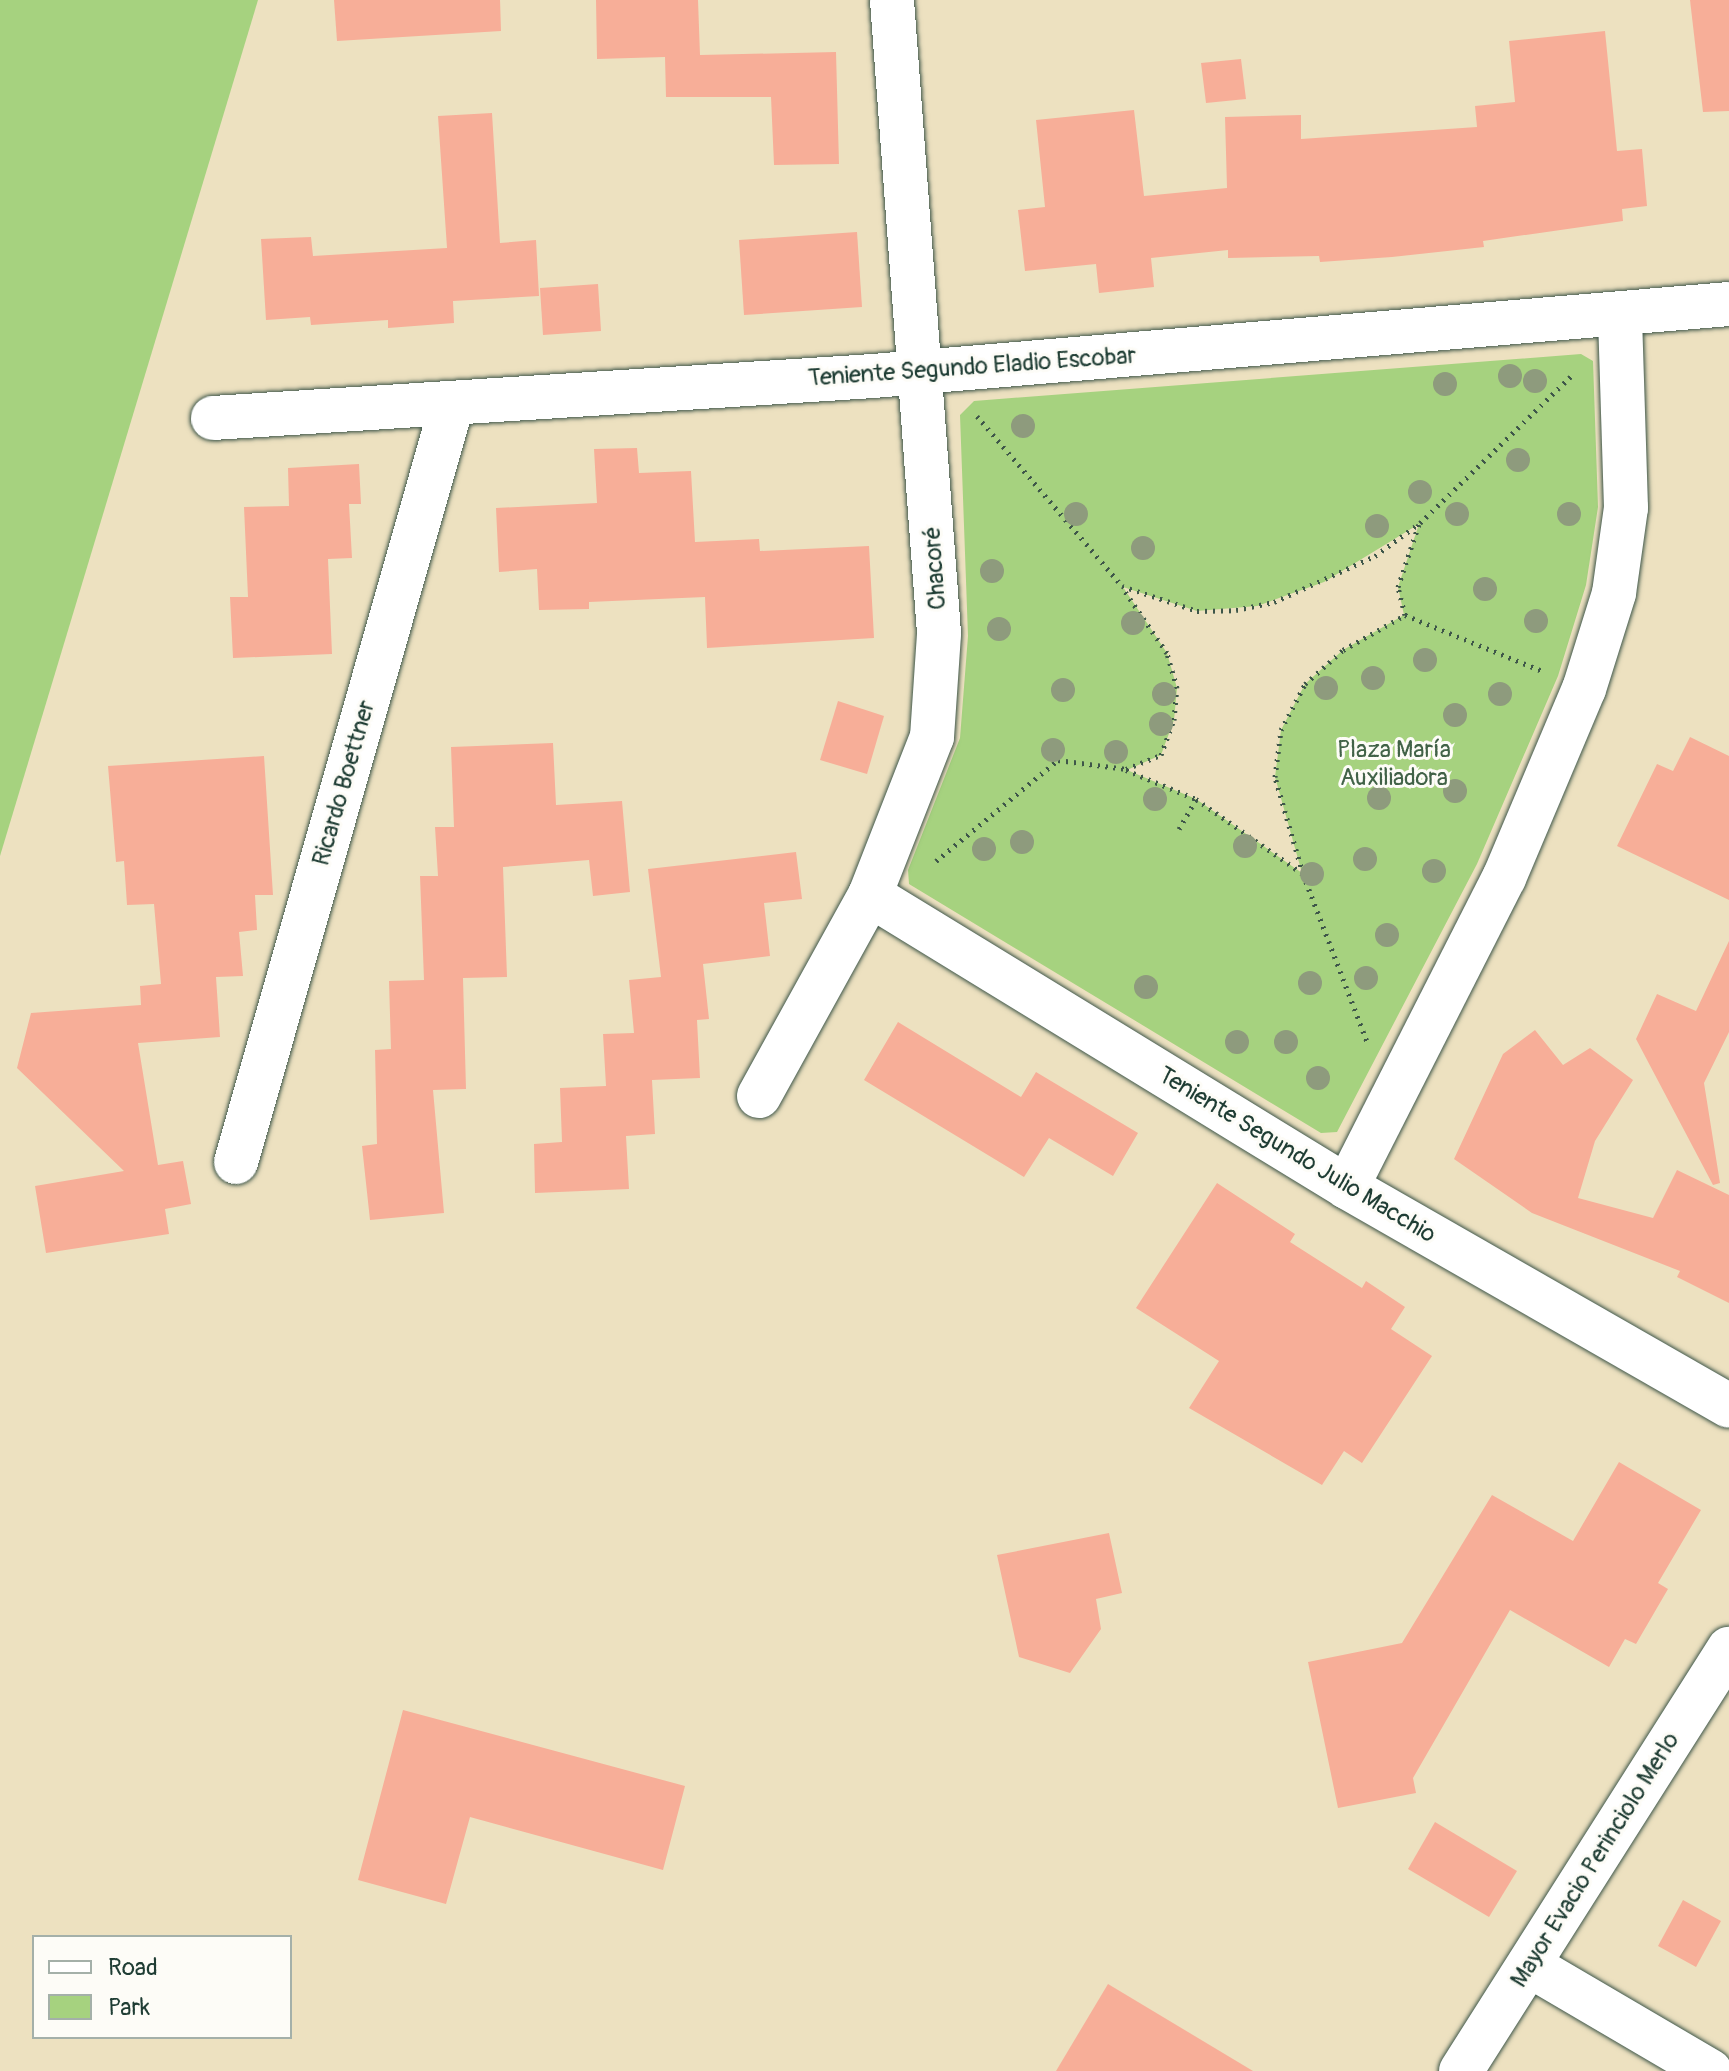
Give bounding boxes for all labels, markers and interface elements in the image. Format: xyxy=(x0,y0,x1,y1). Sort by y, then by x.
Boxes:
street label: Teniente Segundo Eladio Escobar xyxy=(807,341,1137,393)
street label: Chacoré xyxy=(918,525,952,611)
street label: Ricardo Boettner xyxy=(307,697,381,869)
park label: Plaza María Auxiliadora xyxy=(1337,736,1451,792)
street label: Teniente Segundo Julio Macchio xyxy=(1153,1061,1441,1249)
street label: Mayor Evacio Perinciolo Merlo xyxy=(1505,1727,1685,1993)
legend xyxy=(32,1935,292,2039)
text: Road xyxy=(108,1953,158,1982)
text: Park xyxy=(108,1993,150,2022)

